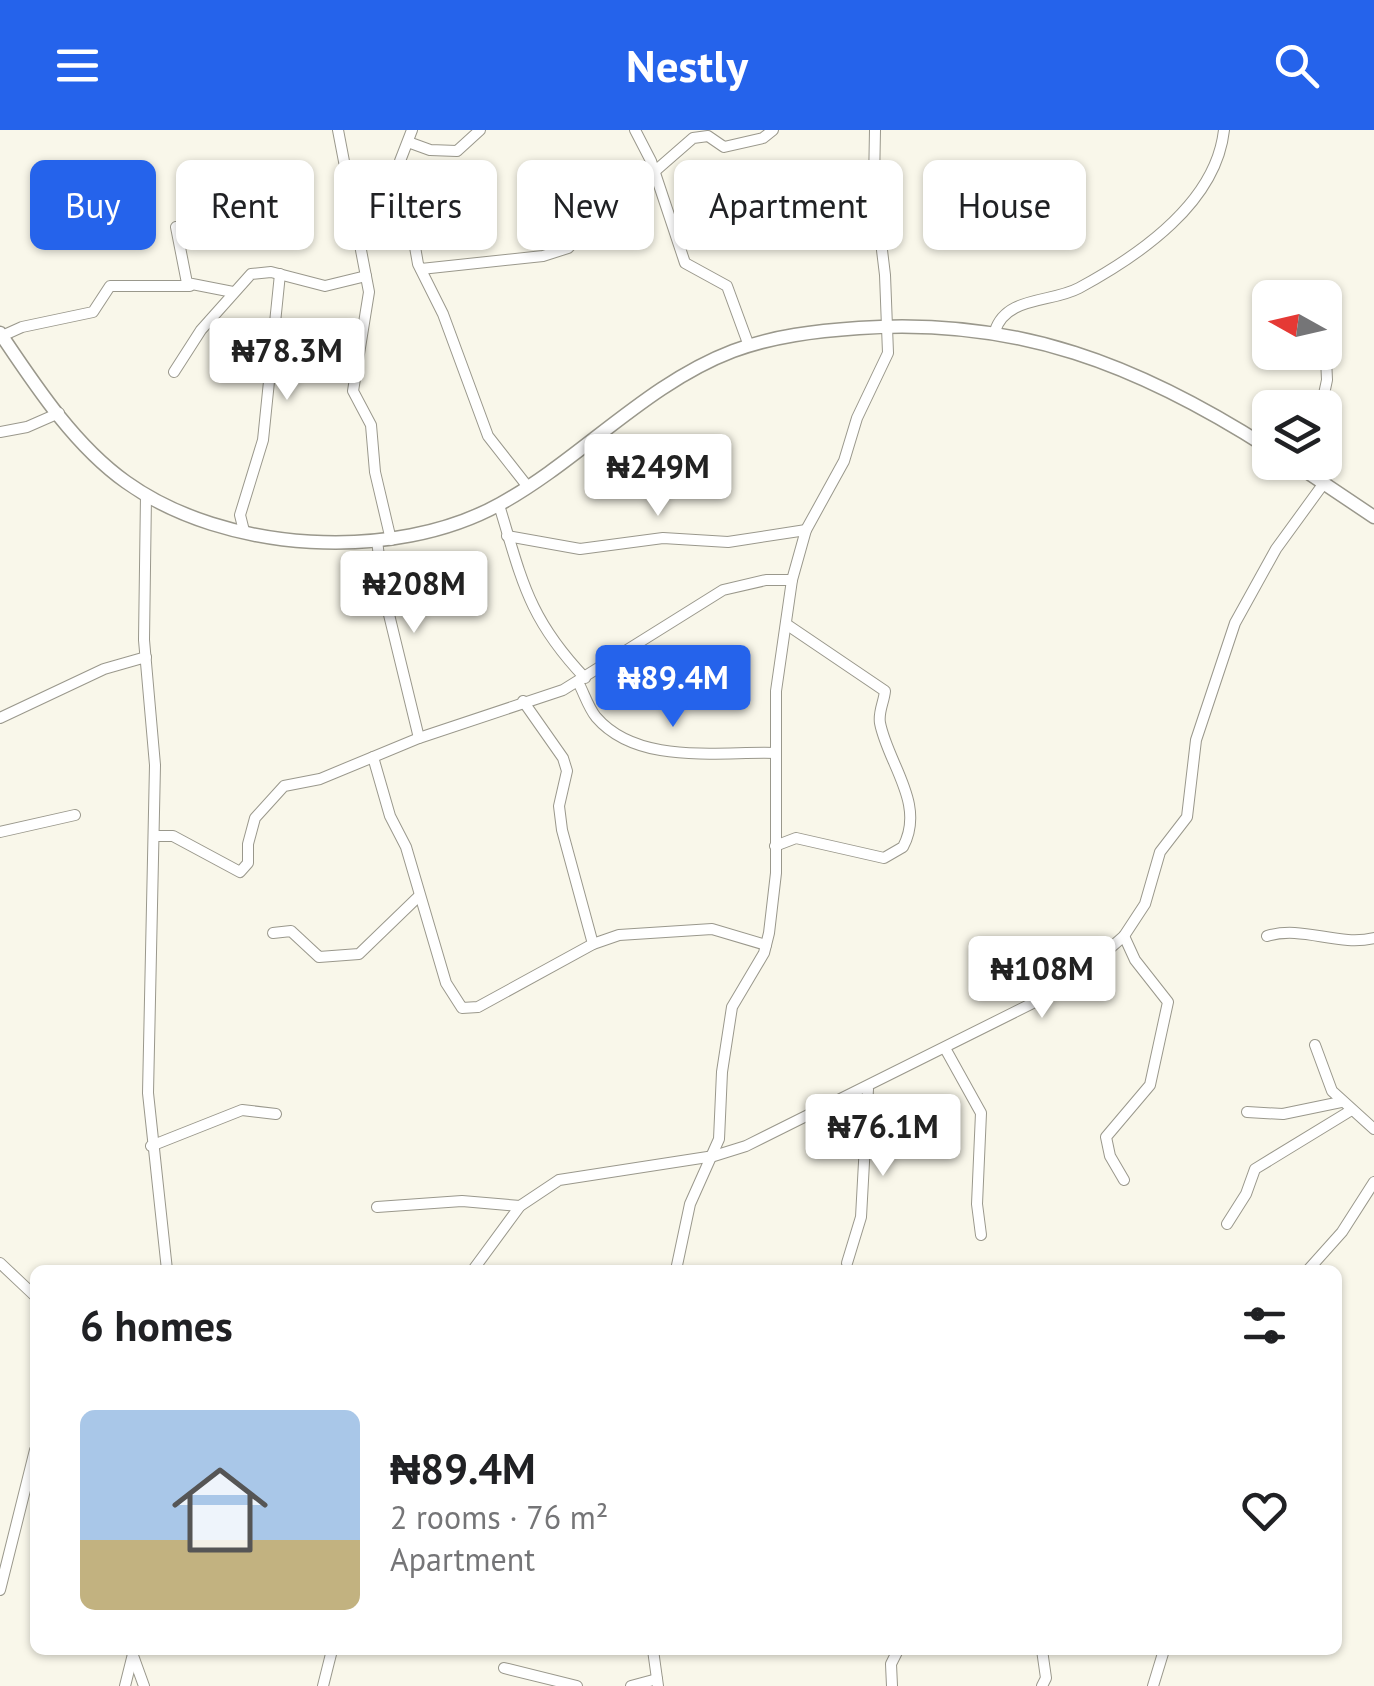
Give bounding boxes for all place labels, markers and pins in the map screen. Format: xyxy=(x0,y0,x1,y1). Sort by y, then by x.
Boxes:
pin: ₦78.3M xyxy=(206,318,368,403)
pin: ₦249M xyxy=(588,434,728,519)
pin: ₦208M xyxy=(344,551,484,636)
pin: ₦89.4M xyxy=(592,645,754,730)
pin: ₦108M xyxy=(972,936,1112,1021)
pin: ₦76.1M xyxy=(802,1094,964,1179)

